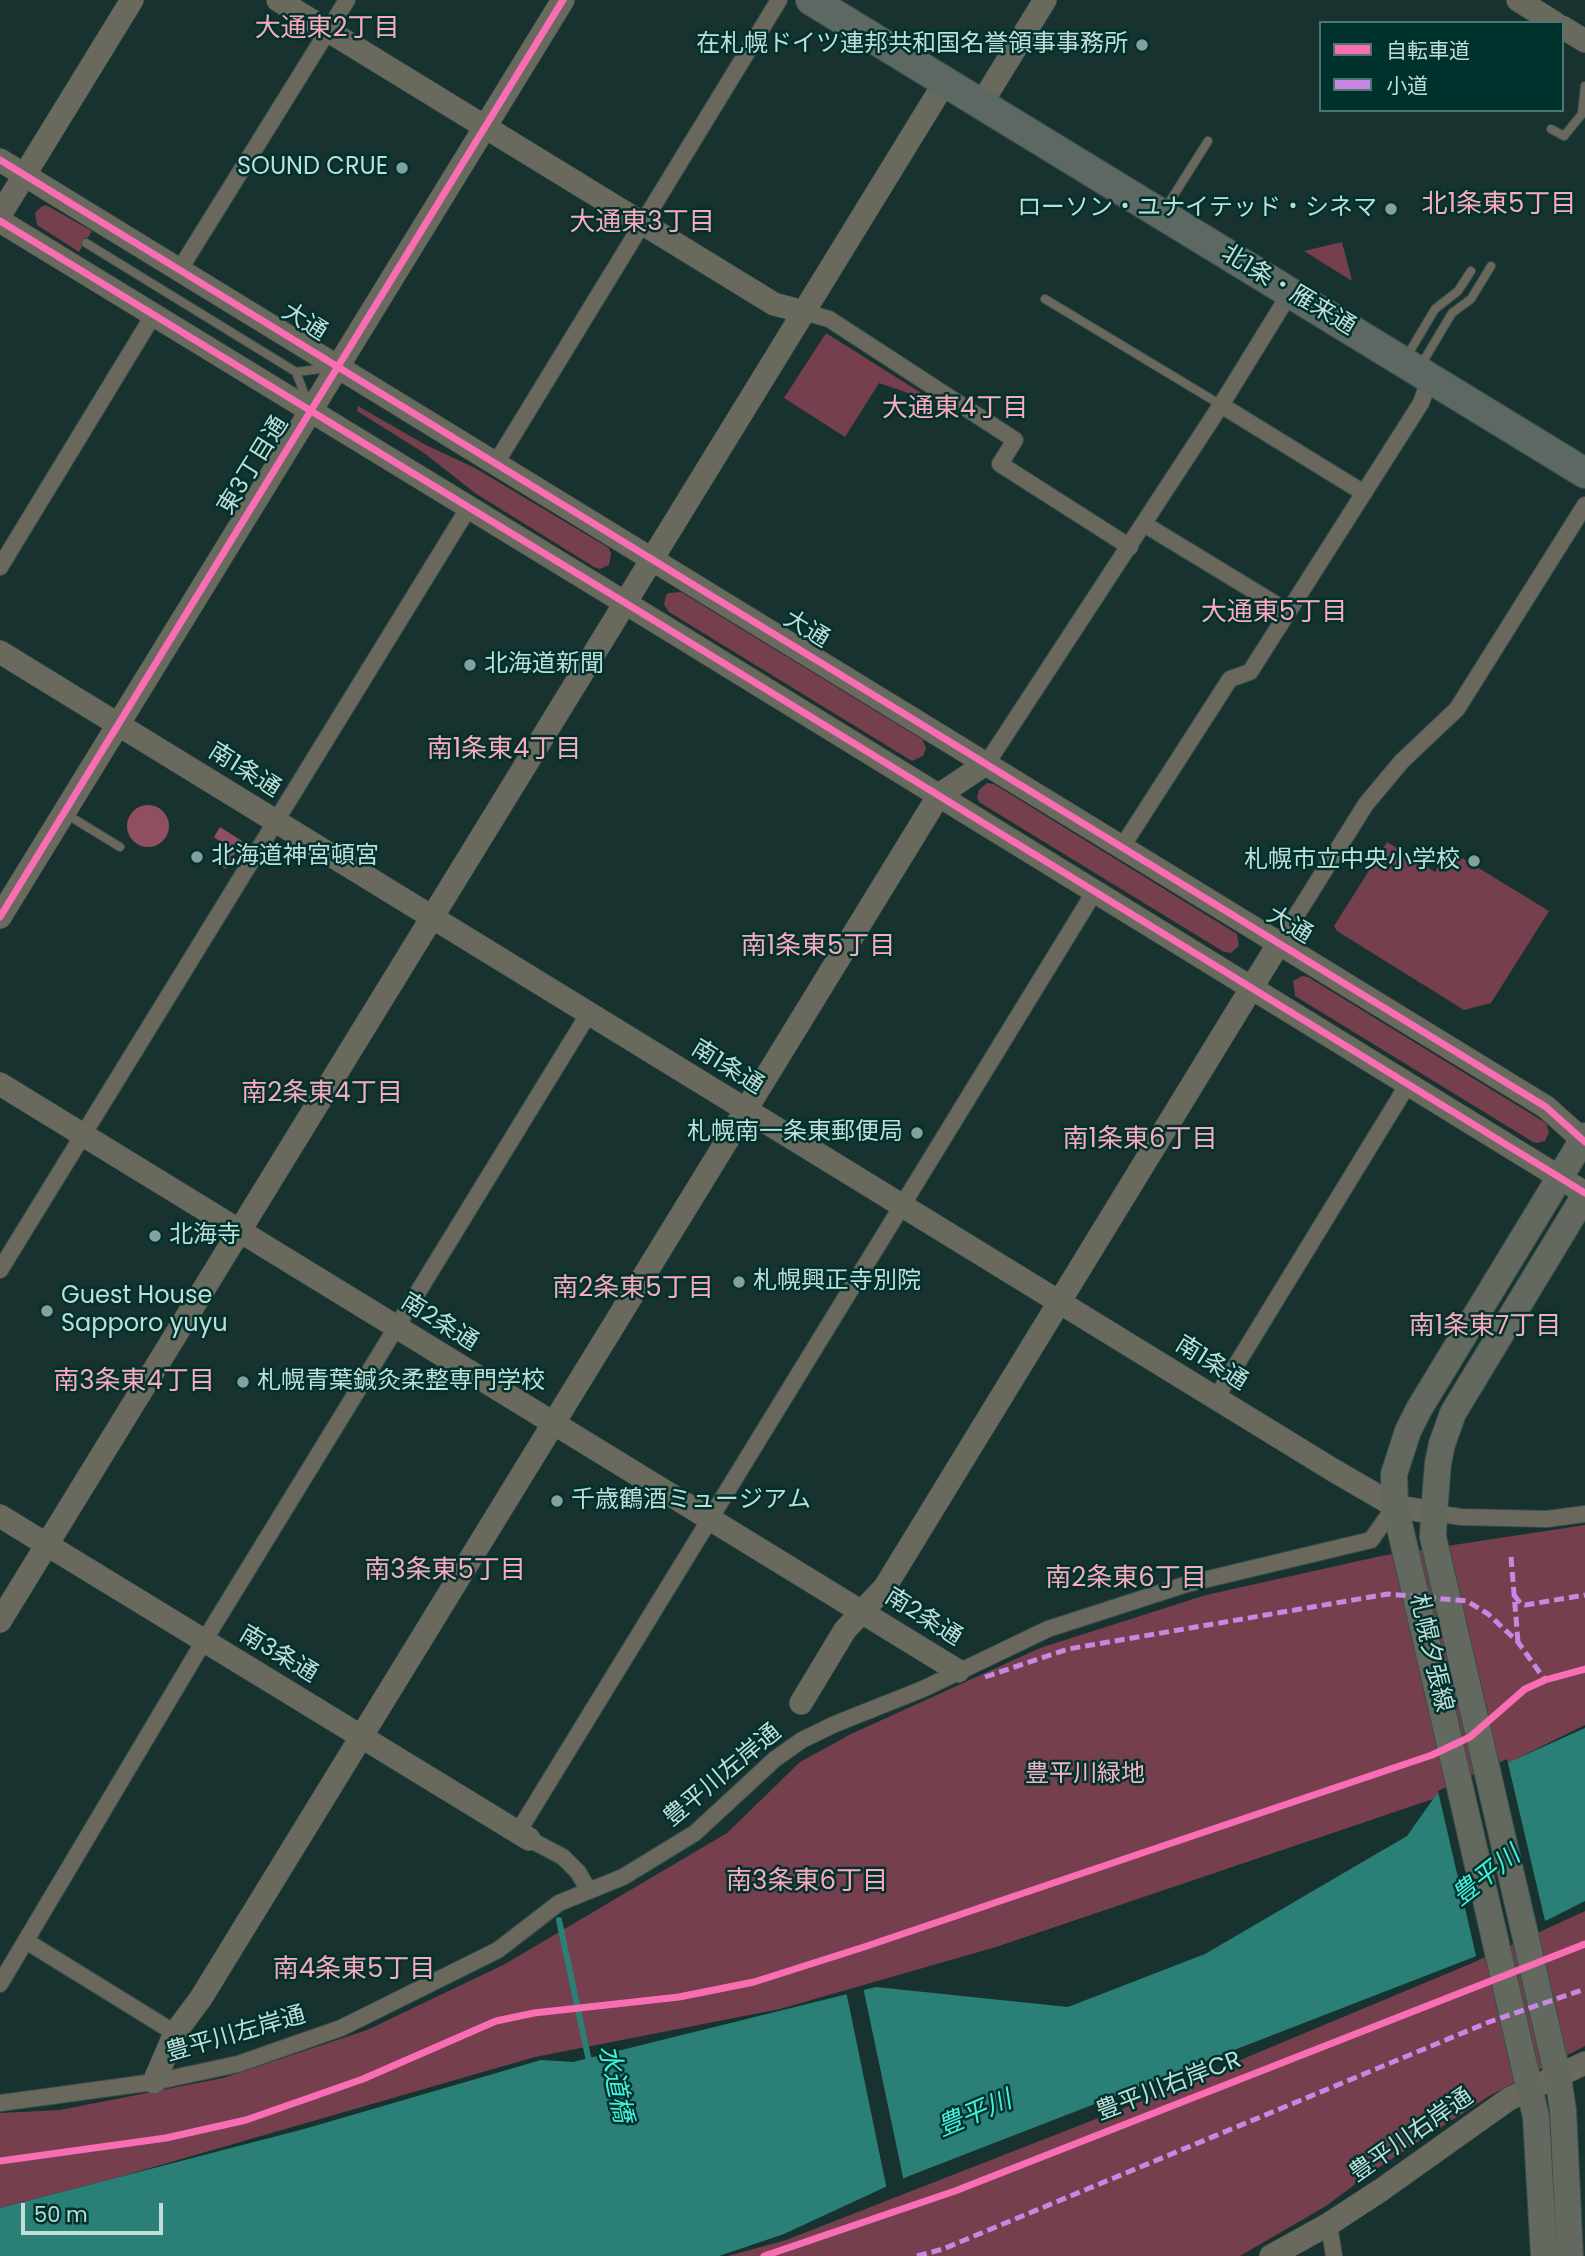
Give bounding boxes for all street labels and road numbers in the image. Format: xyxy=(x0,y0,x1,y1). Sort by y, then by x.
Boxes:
street label: 北1条・雁来通 xyxy=(1216,240,1360,342)
street label: 大通 xyxy=(276,298,332,348)
street label: 東3丁目通 xyxy=(213,412,295,520)
street label: 大通 xyxy=(778,605,834,655)
street label: 南1条通 xyxy=(203,738,285,804)
street label: 大通 xyxy=(1261,901,1317,951)
street label: 南1条通 xyxy=(686,1035,768,1101)
street label: 南2条通 xyxy=(395,1288,483,1358)
street label: 南1条通 xyxy=(1170,1331,1252,1397)
street label: 南2条通 xyxy=(879,1583,967,1653)
street label: 札幌夕張線 xyxy=(1402,1591,1458,1715)
street label: 南3条通 xyxy=(234,1620,322,1690)
street label: 豊平川左岸通 xyxy=(659,1719,787,1833)
street label: 豊平川左岸通 xyxy=(163,2001,309,2069)
street label: 豊平川右岸CR xyxy=(1092,2046,1246,2128)
street label: 豊平川右岸通 xyxy=(1345,2083,1479,2189)

